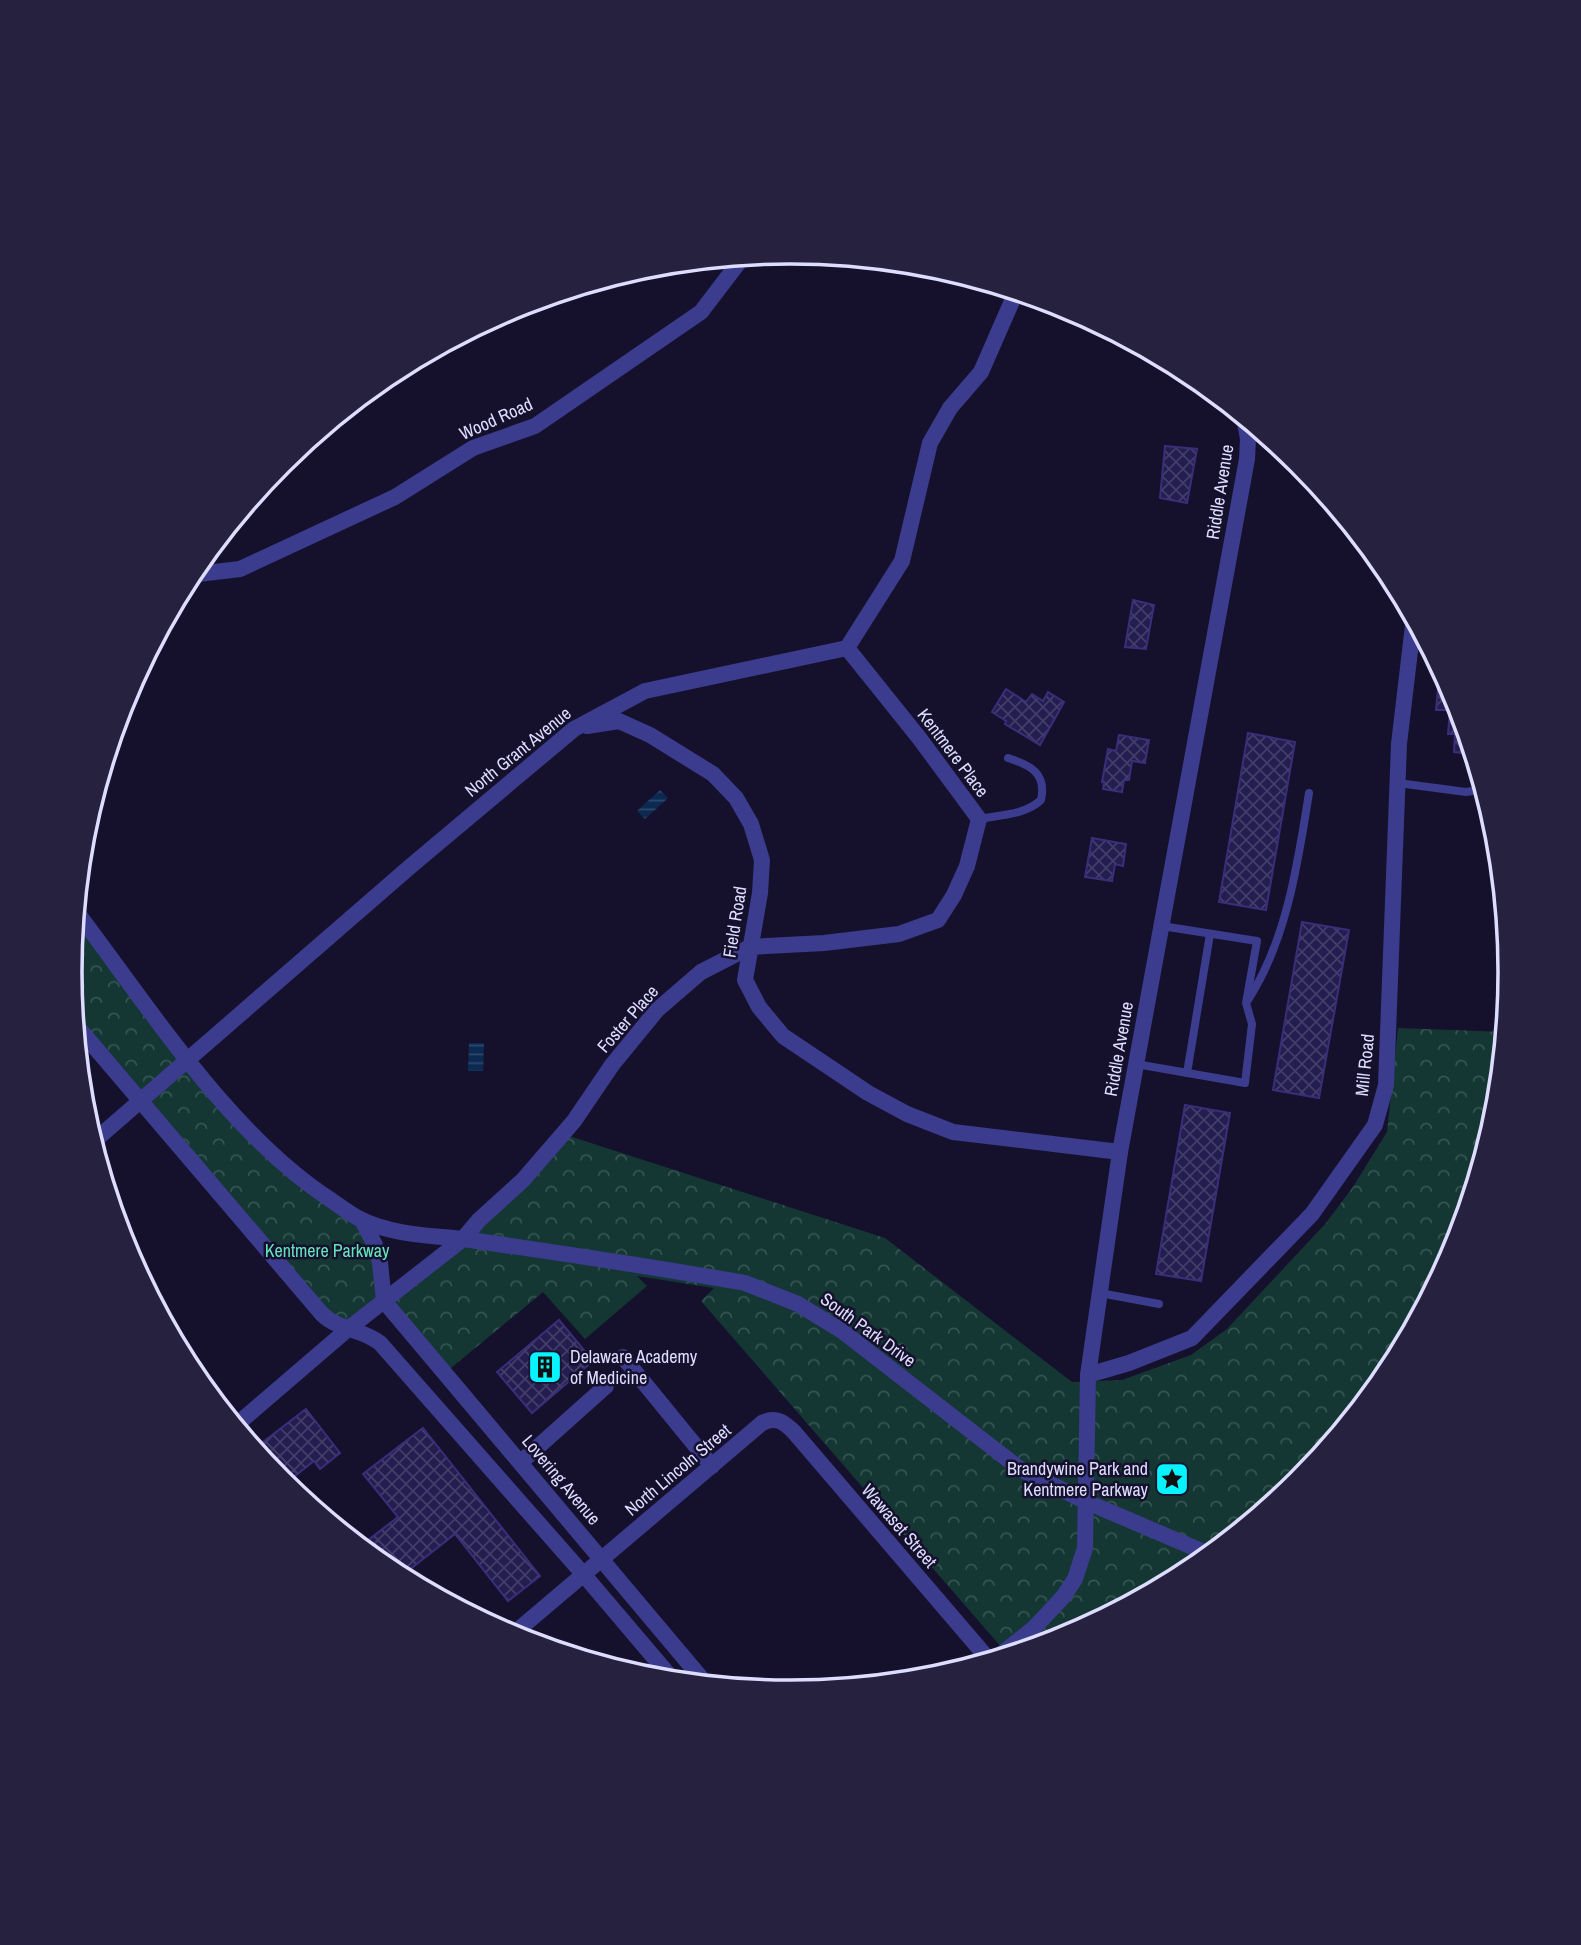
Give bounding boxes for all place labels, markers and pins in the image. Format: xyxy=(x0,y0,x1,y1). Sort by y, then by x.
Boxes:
place label: Delaware Academy of Medicine xyxy=(570,1344,698,1390)
building icon: Delaware Academy of Medicine xyxy=(526,1348,564,1386)
place label: Brandywine Park and Kentmere Parkway xyxy=(1007,1456,1149,1502)
place icon: Brandywine Park and Kentmere Parkway xyxy=(1153,1460,1191,1498)

